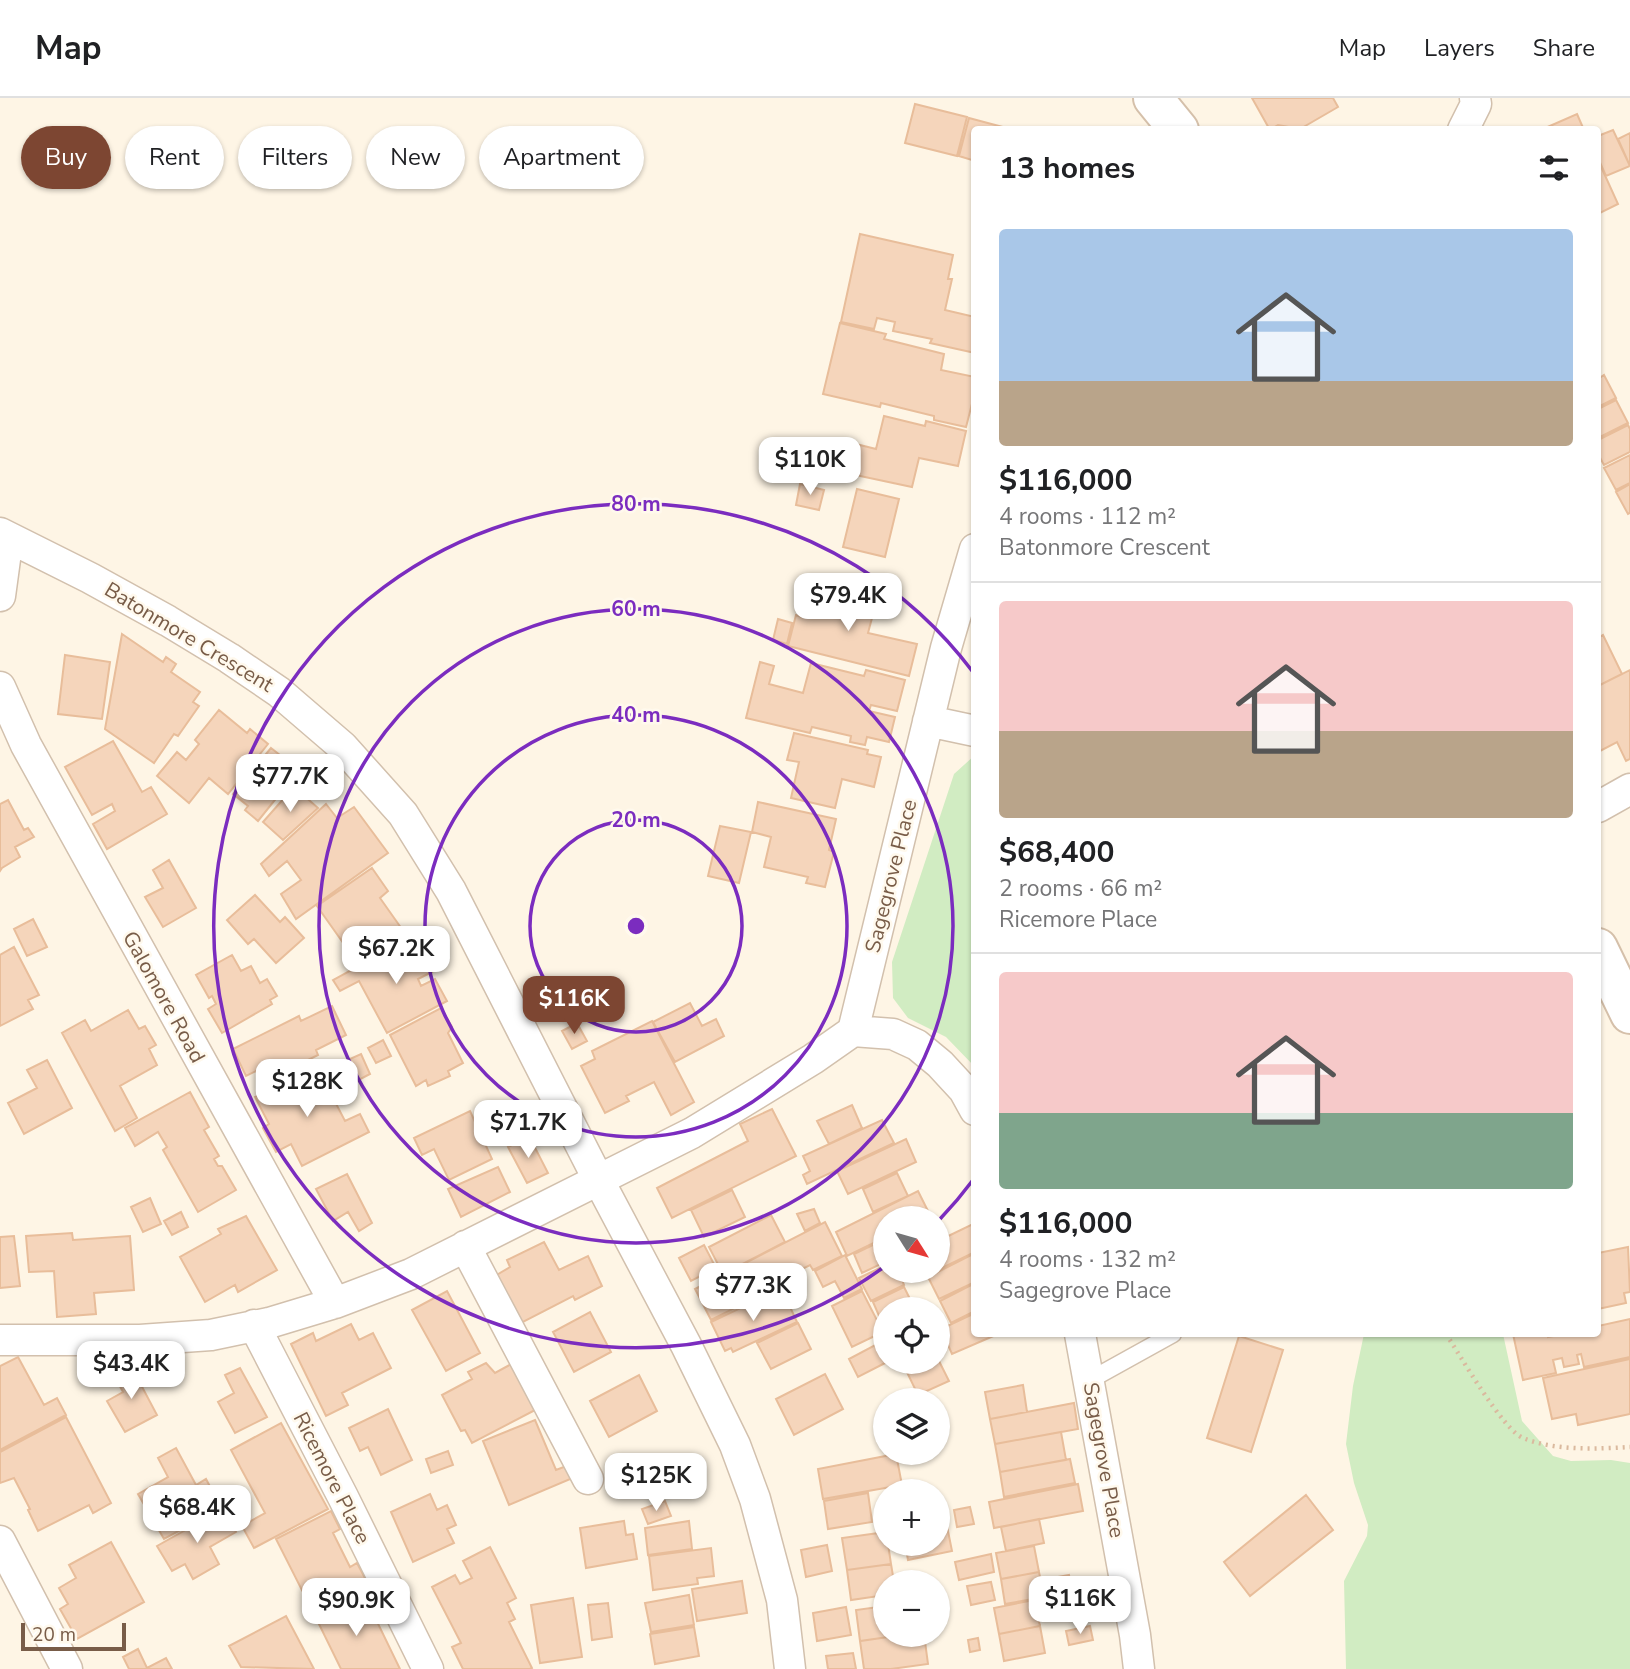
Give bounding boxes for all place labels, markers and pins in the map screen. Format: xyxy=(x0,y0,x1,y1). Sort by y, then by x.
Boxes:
pin: $110K xyxy=(761,438,859,497)
pin: $79.4K xyxy=(791,574,905,633)
pin: $77.7K xyxy=(233,754,347,814)
centre of rings xyxy=(624,914,648,938)
pin: $67.2K xyxy=(339,926,453,986)
pin: $116K xyxy=(525,976,623,1036)
pin: $128K xyxy=(258,1060,356,1119)
pin: $71.7K xyxy=(471,1100,585,1160)
pin: $77.3K xyxy=(696,1264,810,1323)
pin: $43.4K xyxy=(74,1342,188,1401)
pin: $125K xyxy=(607,1454,705,1513)
pin: $68.4K xyxy=(140,1486,254,1545)
pin: $116K xyxy=(1031,1576,1129,1636)
pin: $90.9K xyxy=(299,1578,413,1638)

